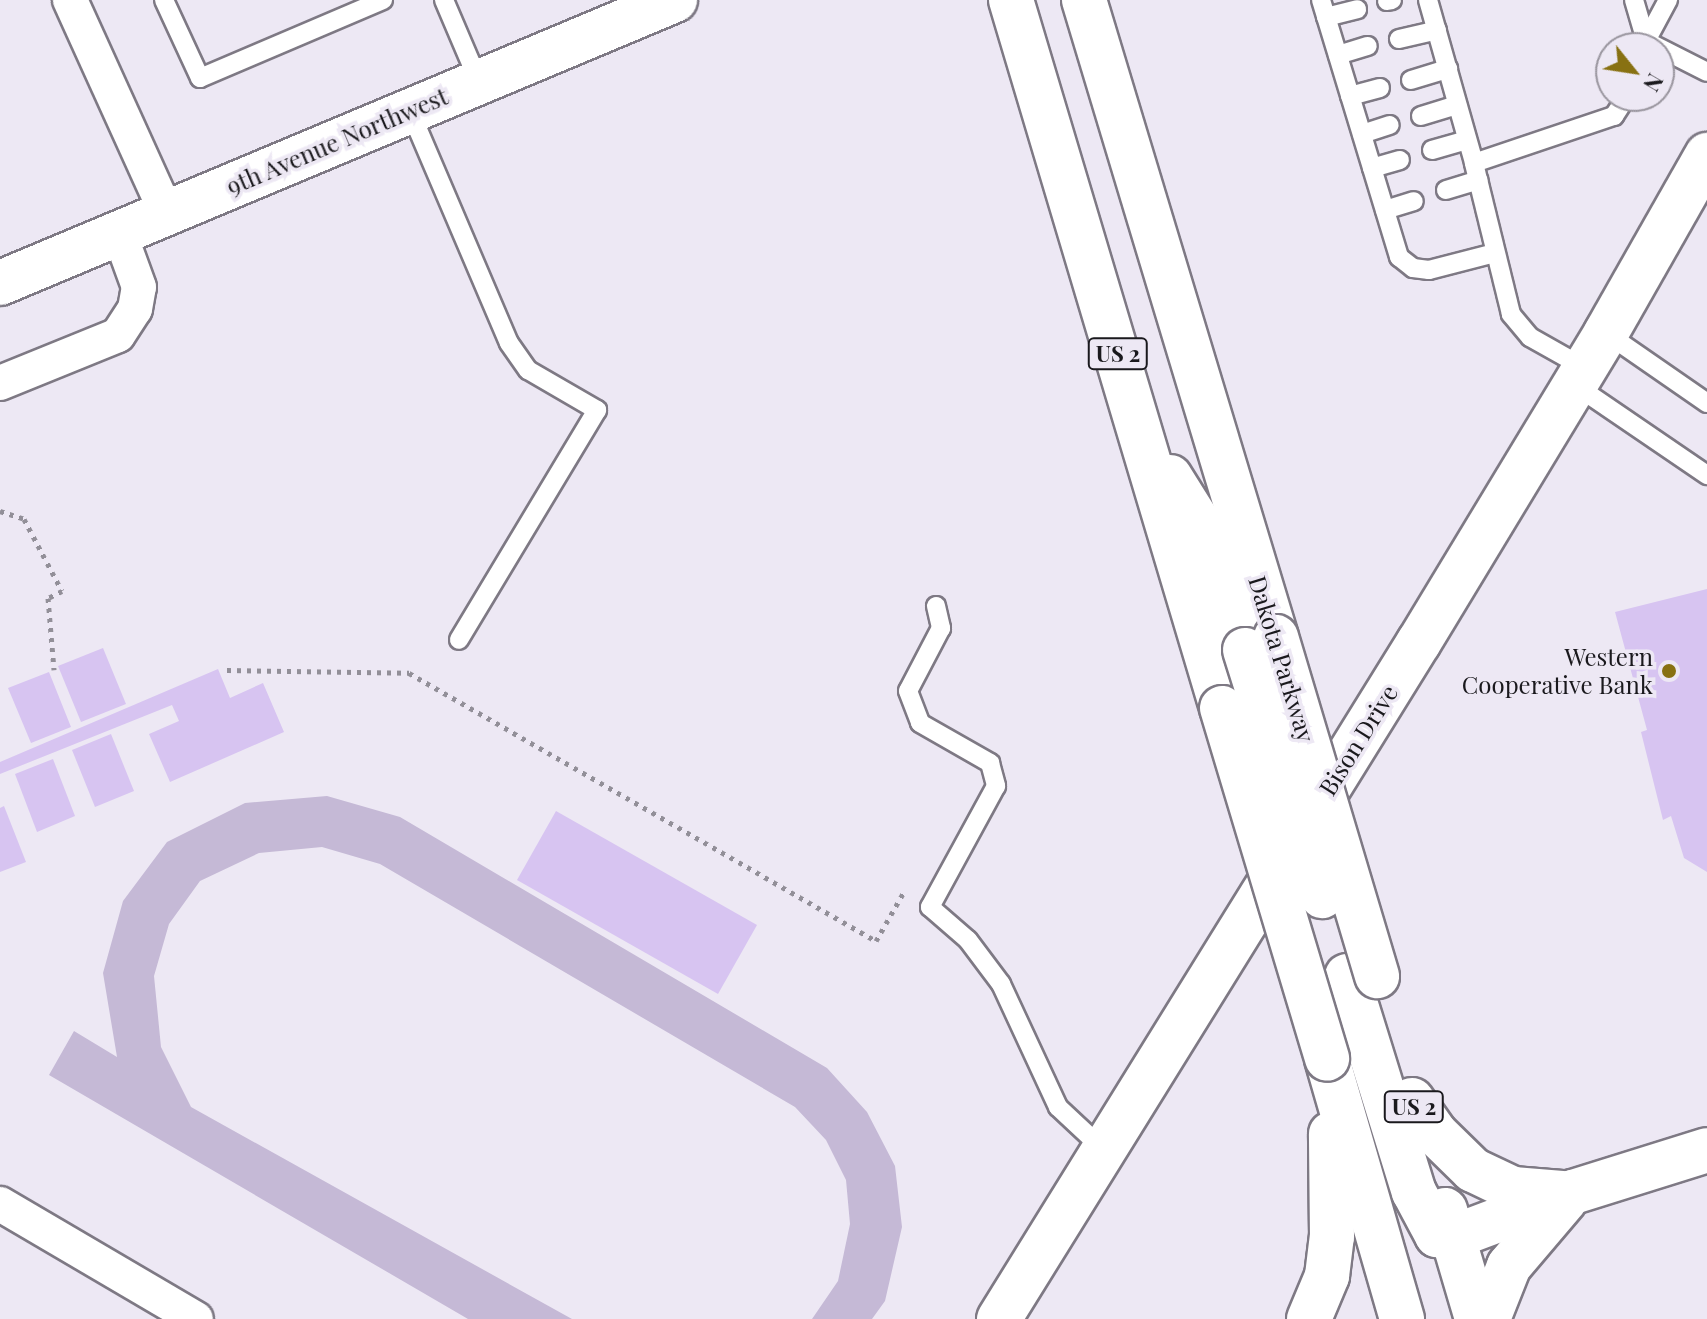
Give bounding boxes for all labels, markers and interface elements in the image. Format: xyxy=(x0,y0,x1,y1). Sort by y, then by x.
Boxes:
north arrow xyxy=(1595,32,1675,112)
text: N xyxy=(1637,69,1671,97)
street label: 9th Avenue Northwest xyxy=(222,81,452,201)
road number: US 2 xyxy=(1086,336,1150,372)
street label: Dakota Parkway xyxy=(1243,572,1321,746)
place label: Western Cooperative Bank xyxy=(1462,643,1653,699)
marker: Western Cooperative Bank xyxy=(1660,662,1678,680)
street label: Bison Drive xyxy=(1313,679,1403,801)
road number: US 2 xyxy=(1382,1089,1446,1125)

